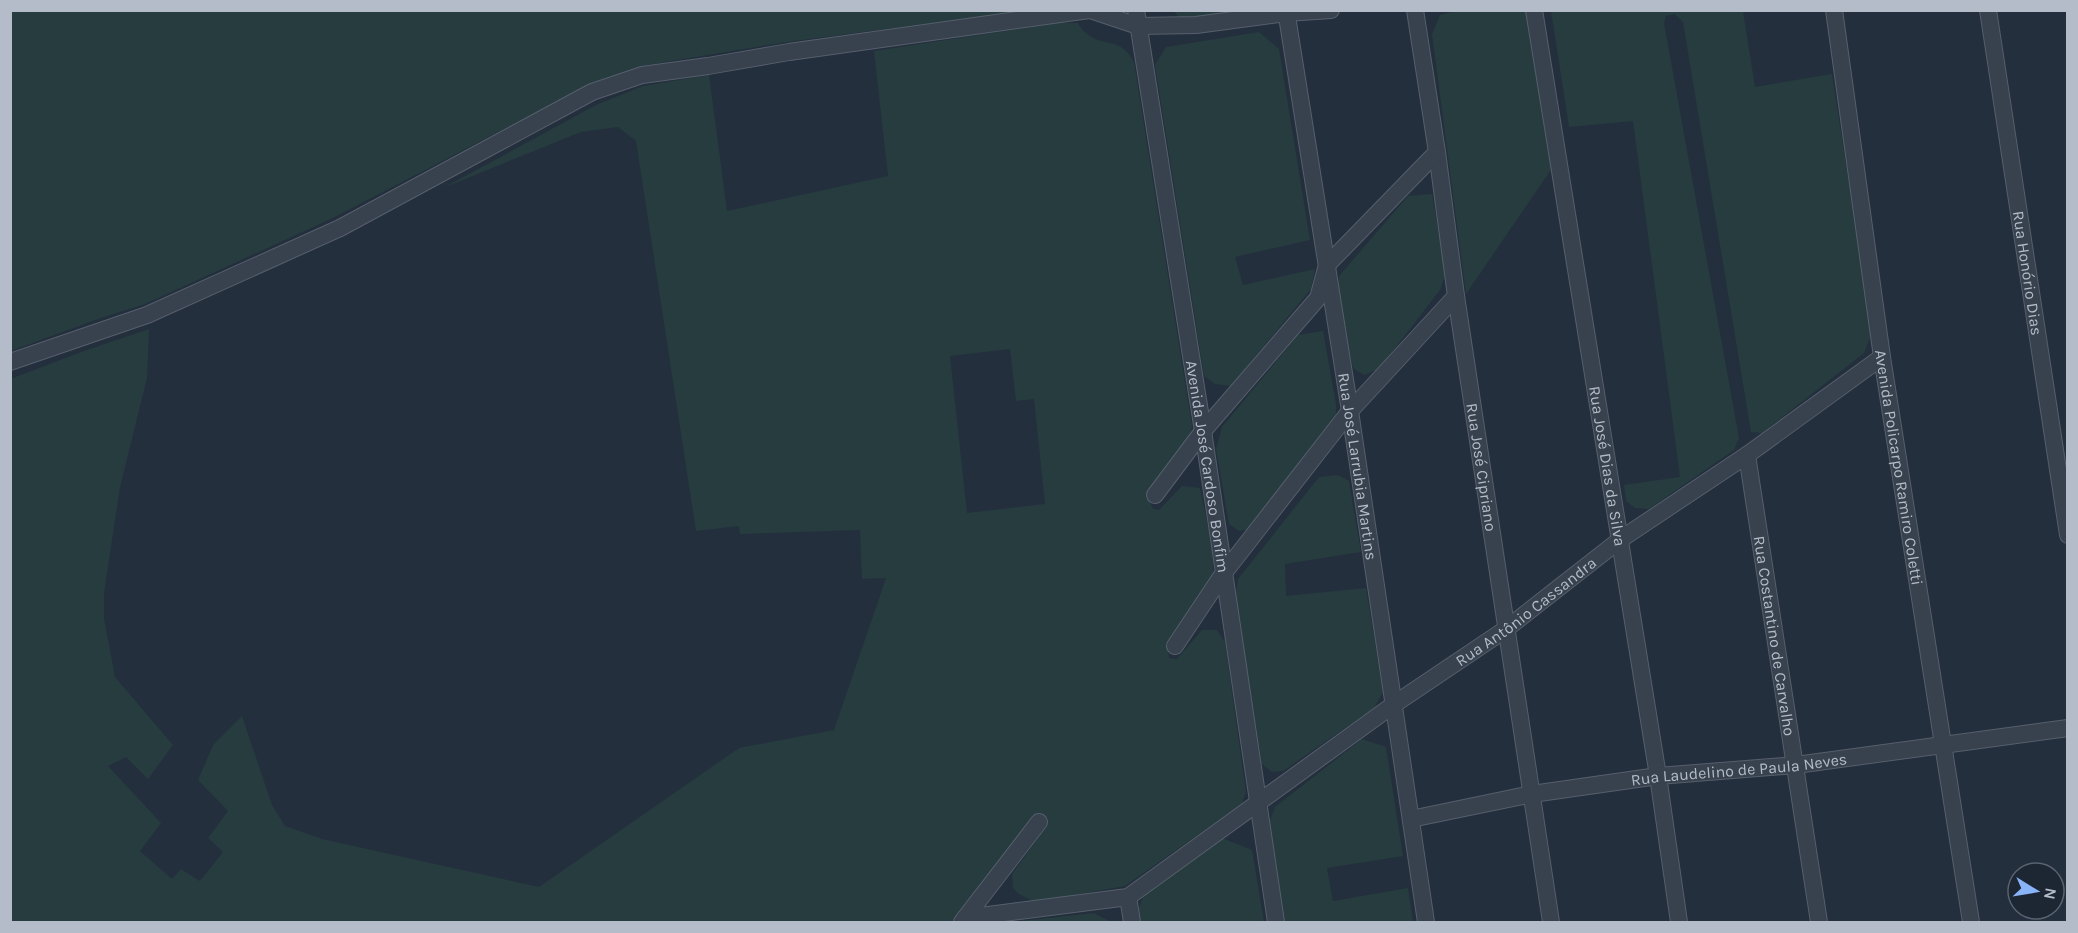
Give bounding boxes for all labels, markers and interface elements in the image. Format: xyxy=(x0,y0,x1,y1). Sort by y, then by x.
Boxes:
street label: Rua Honório Dias xyxy=(2009,209,2046,337)
street label: Avenida Policarpo Ramiro Coletti xyxy=(1871,348,1927,587)
street label: Avenida José Cardoso Bonfim xyxy=(1182,359,1233,574)
street label: Rua José Larrubia Martins xyxy=(1334,371,1381,561)
street label: Rua José Dias da Silva xyxy=(1585,385,1630,548)
street label: Rua José Cipriano xyxy=(1462,402,1501,533)
street label: Rua Costantino de Carvalho xyxy=(1750,535,1799,737)
street label: Rua Antônio Cassandra xyxy=(1452,553,1600,670)
street label: Rua Laudelino de Paula Neves xyxy=(1630,749,1848,790)
north arrow xyxy=(2006,861,2066,921)
text: N xyxy=(2040,886,2061,901)

